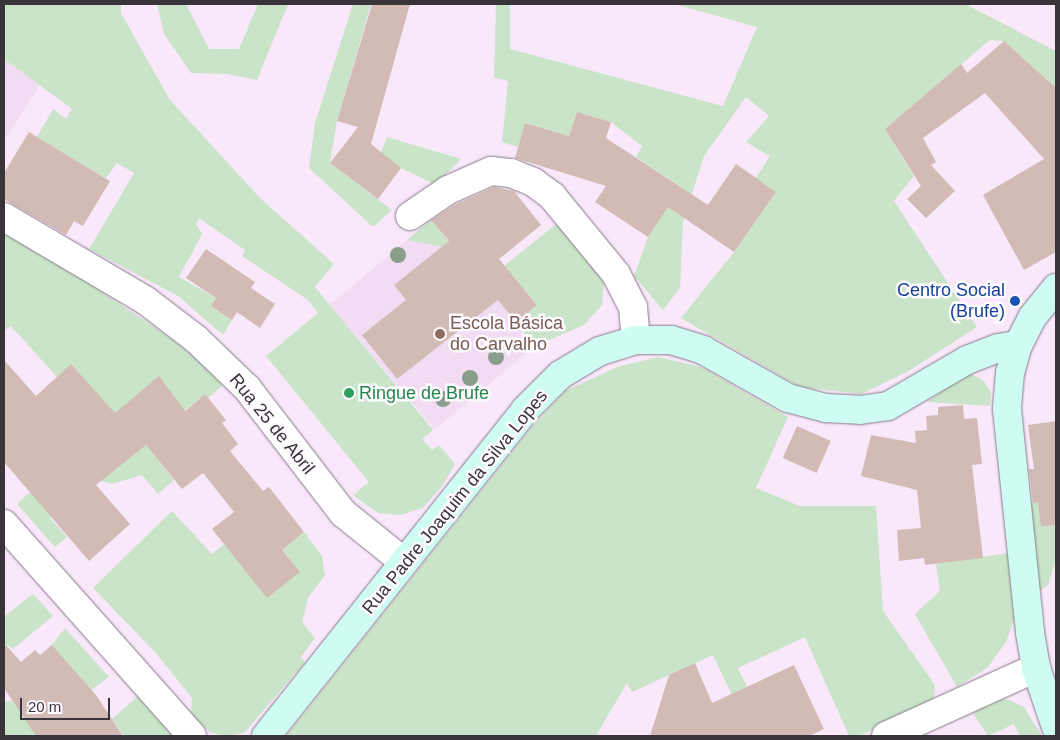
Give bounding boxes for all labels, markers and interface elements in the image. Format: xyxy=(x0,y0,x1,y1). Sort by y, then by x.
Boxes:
place label: Centro Social (Brufe) xyxy=(897,280,1005,322)
marker: Centro Social (Brufe) xyxy=(1009,295,1021,307)
place label: Escola Básica do Carvalho xyxy=(450,313,563,356)
marker: Escola Básica do Carvalho xyxy=(434,328,446,340)
street label: Rua 25 de Abril xyxy=(225,369,319,479)
place label: Ringue de Brufe xyxy=(359,382,489,404)
street label: Rua Padre Joaquim da Silva Lopes xyxy=(358,386,552,618)
marker: Ringue de Brufe xyxy=(343,387,355,399)
scale bar xyxy=(22,688,112,720)
text: 20 m xyxy=(28,698,61,715)

